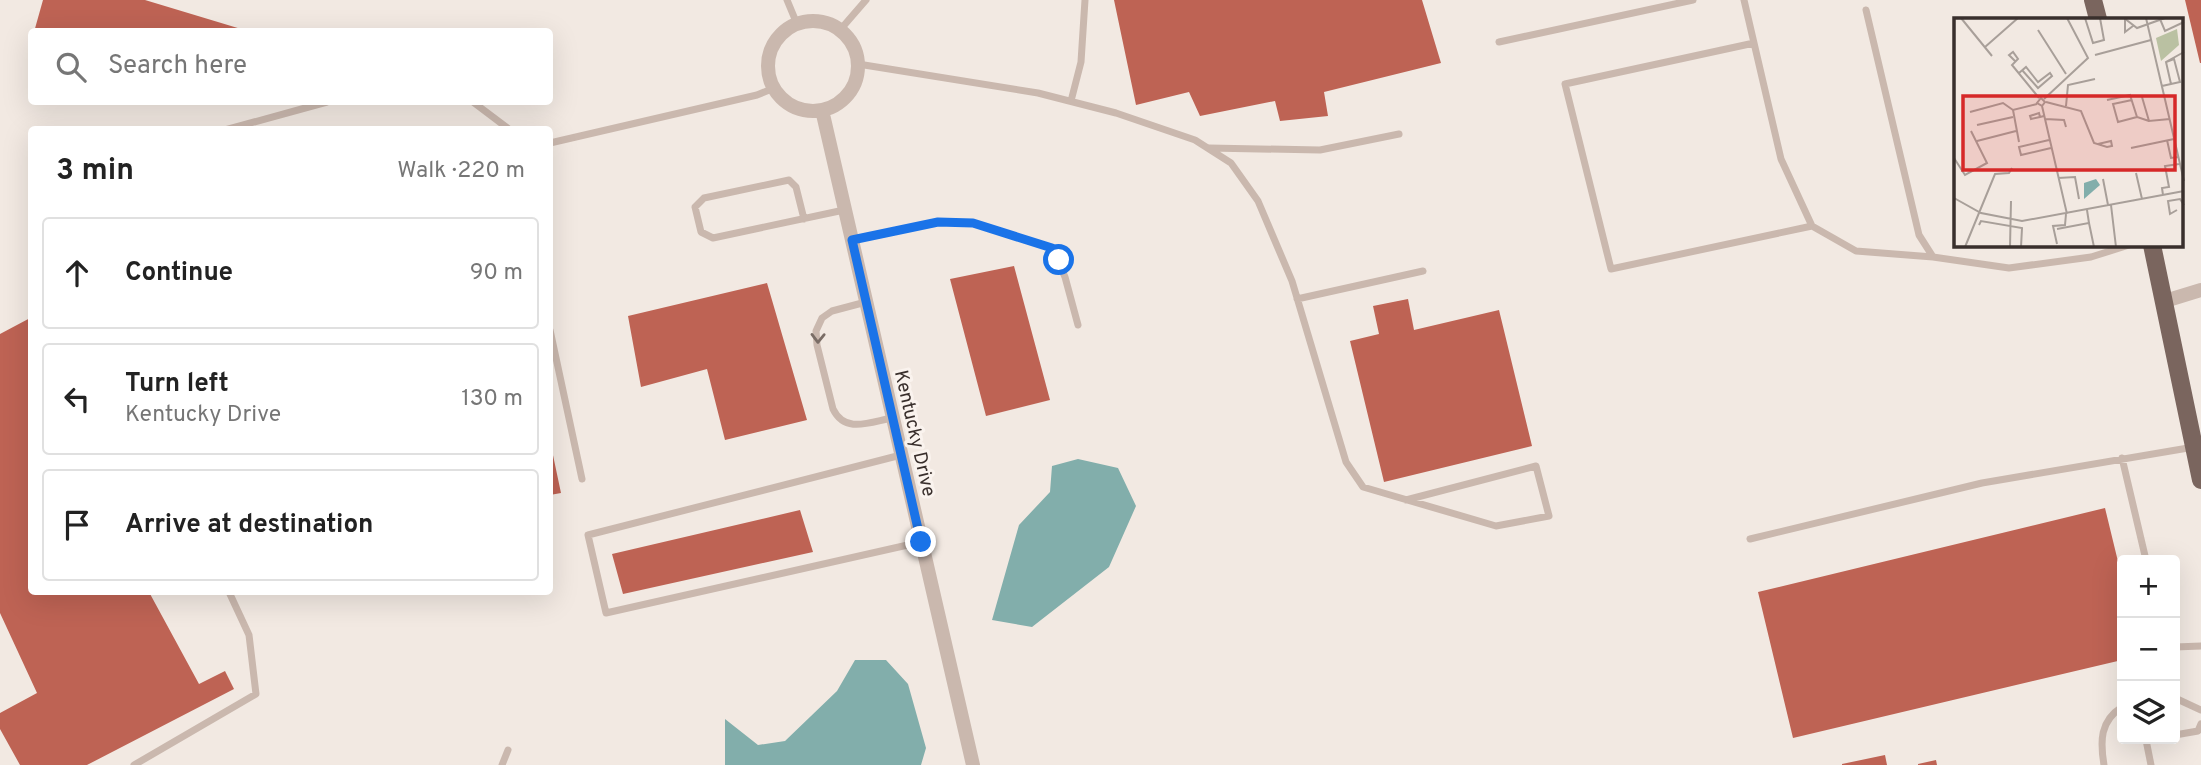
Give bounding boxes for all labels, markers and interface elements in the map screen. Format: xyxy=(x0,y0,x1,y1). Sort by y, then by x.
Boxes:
inset map xyxy=(1954,18,2184,247)
search box xyxy=(28,28,553,105)
icon: search xyxy=(52,48,90,86)
text: Search here xyxy=(108,50,247,83)
text: 3 min xyxy=(56,153,134,190)
text: Walk · 220 m xyxy=(397,157,525,186)
route start xyxy=(1043,244,1074,275)
icon: ahead xyxy=(58,254,96,292)
text: Continue xyxy=(125,257,233,290)
text: 90 m xyxy=(470,259,523,288)
one-way arrow xyxy=(810,333,826,344)
text: Turn left xyxy=(125,368,229,401)
street label: Kentucky Drive xyxy=(888,368,940,499)
icon: left xyxy=(58,380,96,418)
text: 130 m xyxy=(461,385,523,414)
text: Kentucky Drive xyxy=(125,401,281,430)
icon: arrive xyxy=(58,506,96,544)
text: Arrive at destination xyxy=(125,509,373,542)
route end xyxy=(905,526,936,557)
map controls xyxy=(2117,555,2180,744)
button: + xyxy=(2117,555,2180,618)
button: − xyxy=(2117,618,2180,681)
button: layers xyxy=(2117,681,2180,744)

